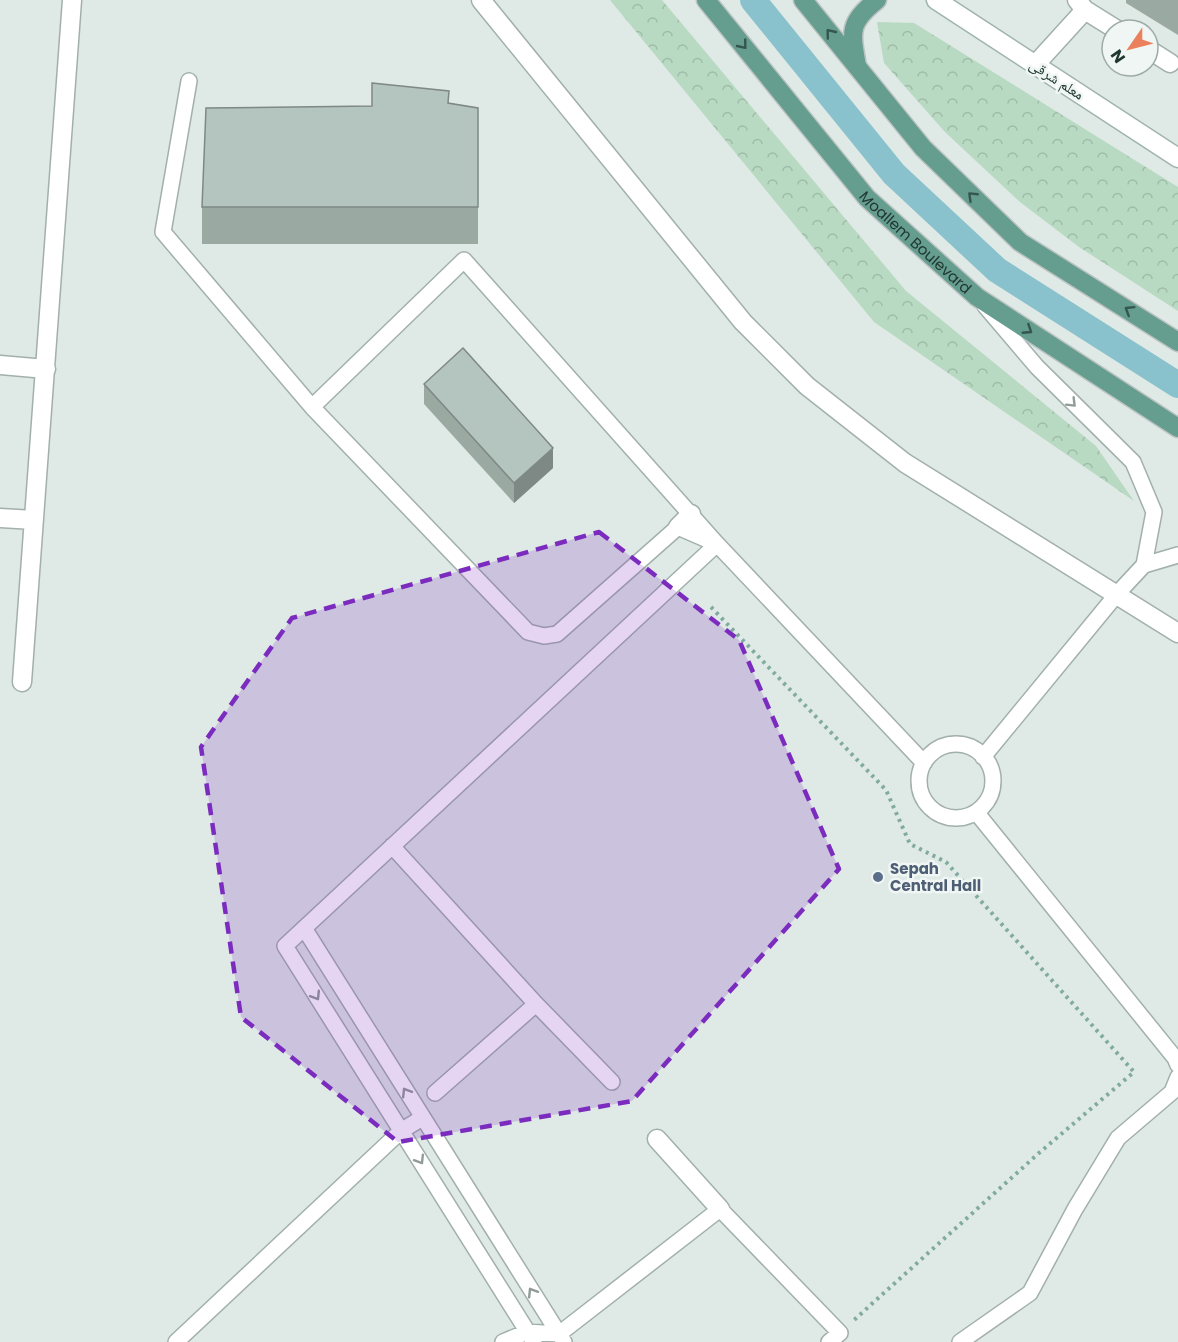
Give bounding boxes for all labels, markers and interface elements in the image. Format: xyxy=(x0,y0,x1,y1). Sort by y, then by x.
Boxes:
north arrow xyxy=(1100,18,1160,78)
one-way arrow xyxy=(826,29,837,40)
one-way arrow xyxy=(736,38,747,49)
text: N xyxy=(1105,45,1131,68)
street label: معلم شرقی xyxy=(1026,54,1089,105)
street label: Moallem Boulevard xyxy=(855,186,977,298)
one-way arrow xyxy=(968,192,979,203)
one-way arrow xyxy=(1124,307,1135,318)
one-way arrow xyxy=(1021,323,1032,334)
one-way arrow xyxy=(1065,395,1076,406)
place label: Sepah Central Hall xyxy=(890,858,981,896)
marker: Sepah Central Hall xyxy=(871,870,885,884)
one-way arrow xyxy=(308,989,319,1000)
one-way arrow xyxy=(401,1088,413,1098)
one-way arrow xyxy=(412,1154,423,1165)
one-way arrow xyxy=(529,1288,540,1299)

